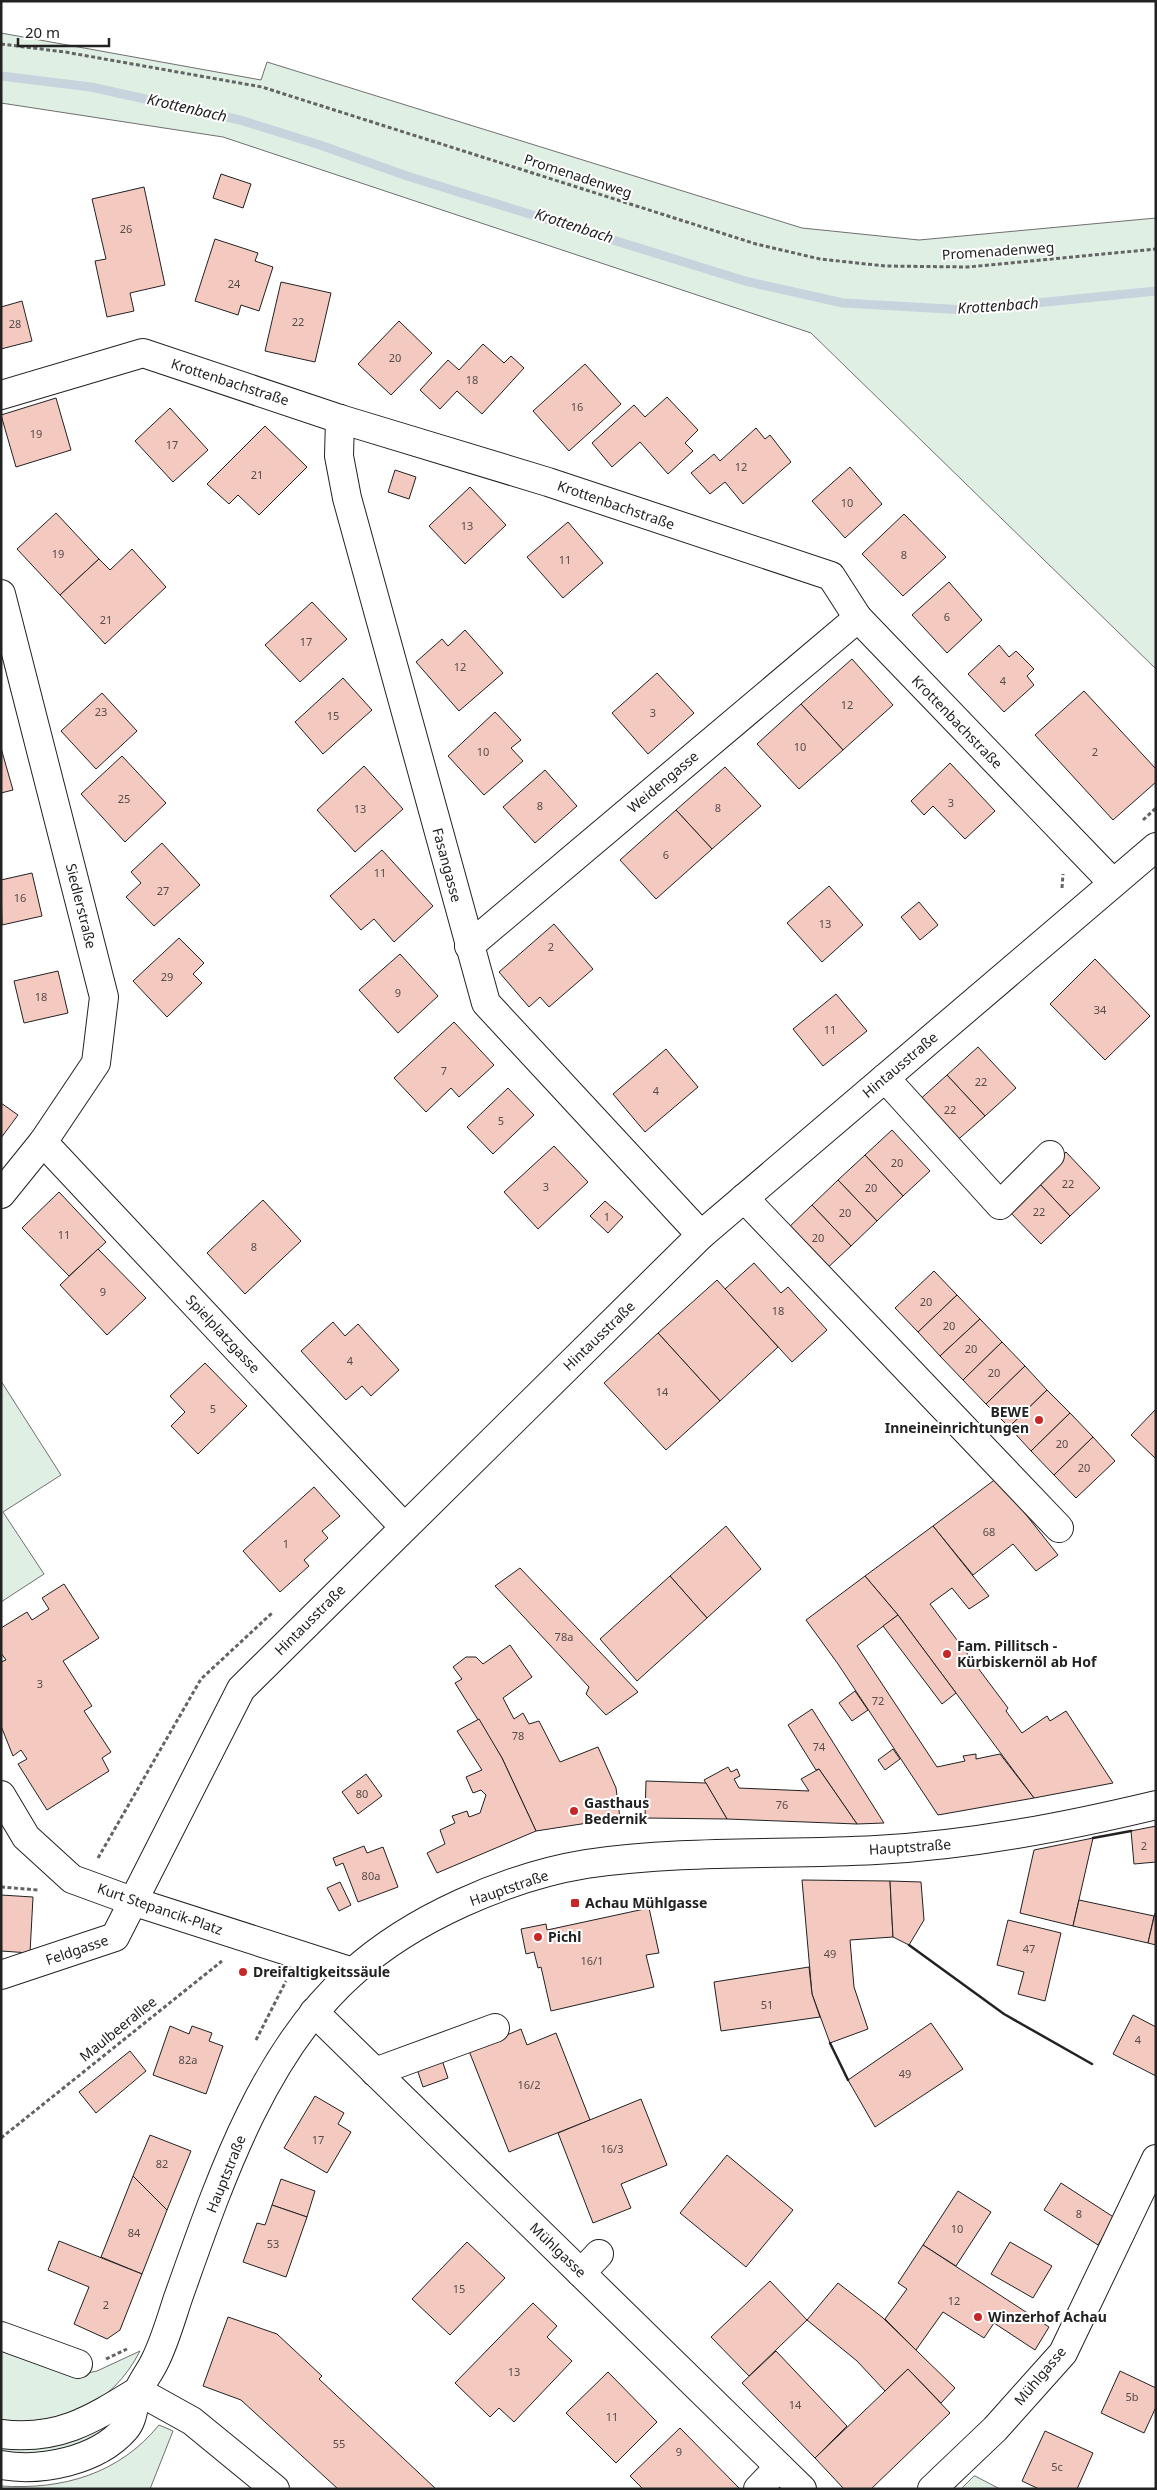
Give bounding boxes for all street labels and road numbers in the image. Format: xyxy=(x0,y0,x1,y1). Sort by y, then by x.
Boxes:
street label: Promenadenweg xyxy=(522,149,635,202)
street label: Promenadenweg xyxy=(941,237,1055,264)
street label: Krottenbachstraße xyxy=(169,353,292,410)
street label: Krottenbachstraße xyxy=(555,476,677,534)
street label: Krottenbachstraße xyxy=(908,671,1007,773)
street label: Weidengasse xyxy=(623,746,702,817)
street label: Fasangasse xyxy=(428,826,467,904)
street label: Siedlerstraße xyxy=(62,861,101,950)
street label: Hintausstraße xyxy=(858,1027,941,1102)
street label: Spielplatzgasse xyxy=(182,1290,265,1377)
street label: Hintausstraße xyxy=(559,1297,639,1375)
street label: Hintausstraße xyxy=(270,1580,349,1659)
street label: Hauptstraße xyxy=(868,1834,952,1859)
street label: Hauptstraße xyxy=(467,1865,551,1910)
street label: Kurt Stepancik-Platz xyxy=(95,1878,226,1939)
street label: Feldgasse xyxy=(43,1930,111,1969)
street label: Maulbeerallee xyxy=(75,1992,160,2065)
street label: Hauptstraße xyxy=(201,2132,250,2216)
street label: Mühlgasse xyxy=(526,2218,591,2281)
street label: Mühlgasse xyxy=(1009,2342,1070,2409)

